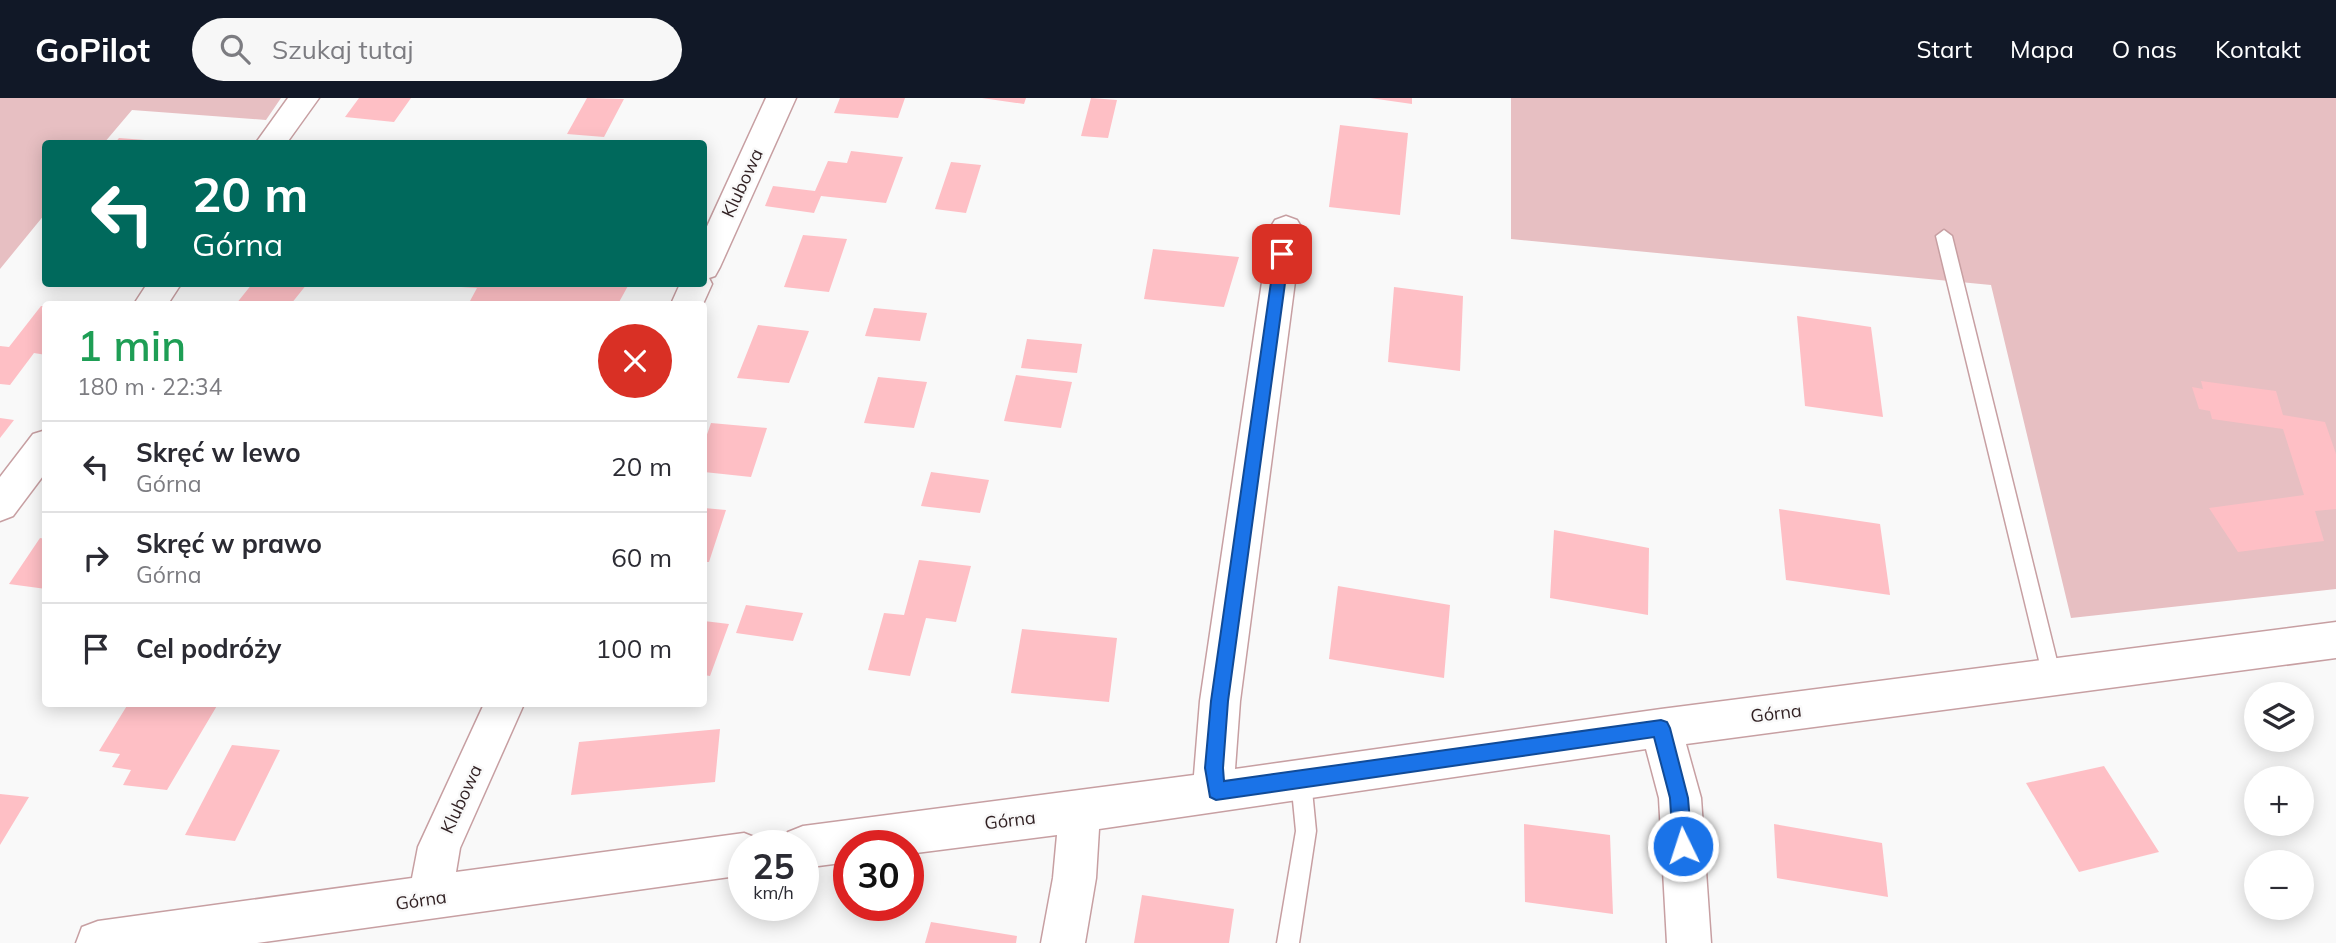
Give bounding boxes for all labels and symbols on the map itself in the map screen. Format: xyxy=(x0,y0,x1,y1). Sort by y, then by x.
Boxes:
street label: Klubowa xyxy=(716,145,768,221)
pin xyxy=(1252,224,1312,284)
street label: Górna xyxy=(1749,698,1803,728)
street label: Klubowa xyxy=(435,761,487,837)
street label: Górna xyxy=(983,805,1037,835)
position arrow xyxy=(1646,809,1720,883)
speed limit sign: 30 xyxy=(833,830,924,921)
street label: Górna xyxy=(394,885,448,915)

